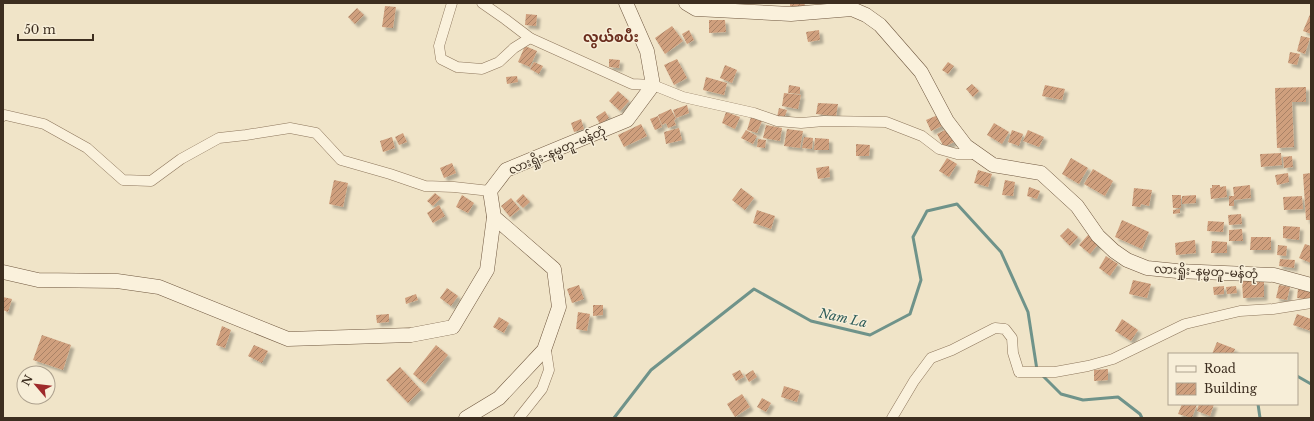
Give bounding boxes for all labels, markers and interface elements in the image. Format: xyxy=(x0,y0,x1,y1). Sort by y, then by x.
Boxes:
scale bar xyxy=(18,16,93,42)
text: 50 m xyxy=(24,22,56,37)
district label: လွယ်စပီး xyxy=(583,27,639,49)
street label: လားရှိုး-နမ္မတူ-မန်တုံ xyxy=(506,122,609,180)
street label: လားရှိုး-နမ္မတူ-မန်တုံ xyxy=(1153,260,1259,285)
water label: Nam La xyxy=(816,304,869,331)
legend xyxy=(1168,353,1298,405)
text: Road xyxy=(1204,361,1236,376)
north arrow xyxy=(16,365,56,405)
text: N xyxy=(19,372,36,388)
text: Building xyxy=(1204,381,1258,396)

